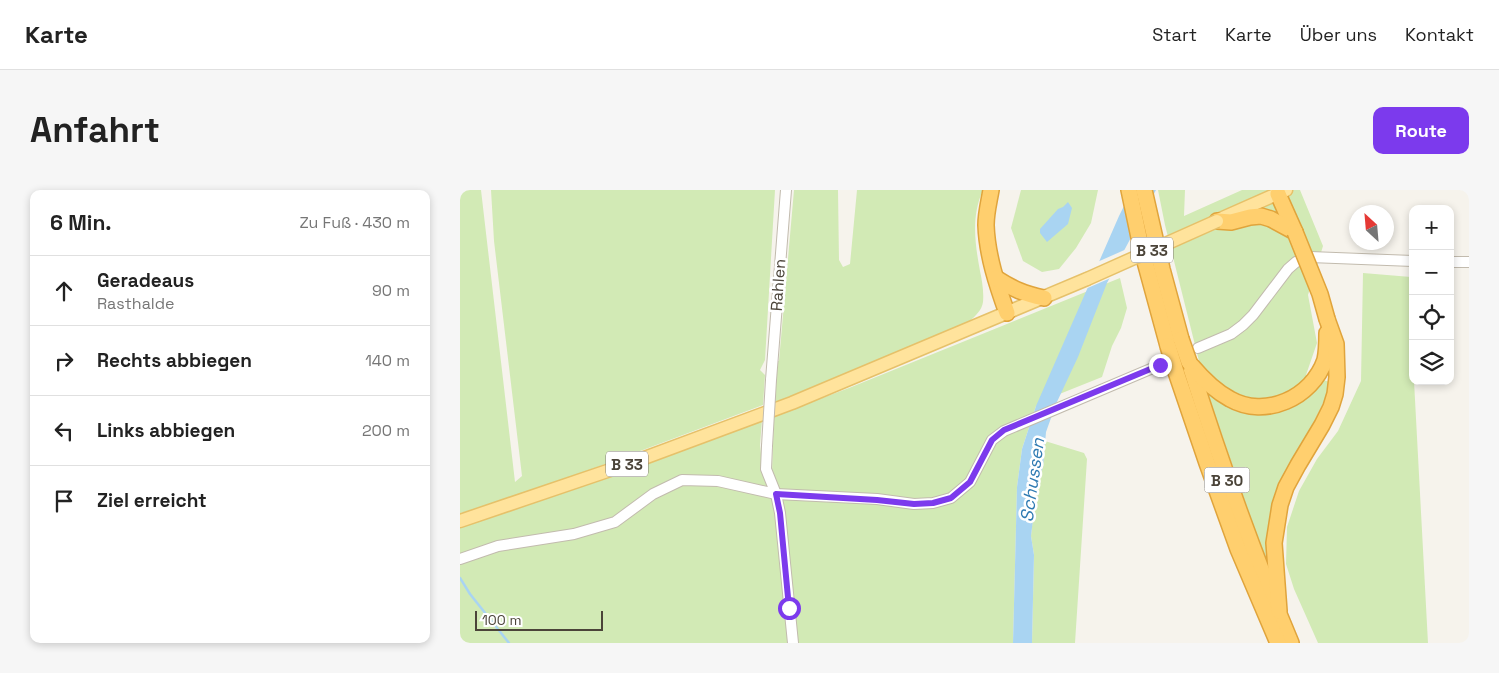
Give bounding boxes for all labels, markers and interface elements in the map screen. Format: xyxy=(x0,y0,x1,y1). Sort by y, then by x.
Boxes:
text: Karte xyxy=(25,19,88,50)
text: Start xyxy=(1152,23,1197,46)
text: Karte xyxy=(1225,23,1272,46)
text: Über uns xyxy=(1300,23,1377,46)
text: Kontakt xyxy=(1405,23,1474,46)
button: Route xyxy=(1373,107,1469,154)
text: Anfahrt xyxy=(30,108,160,152)
north arrow xyxy=(1349,205,1394,250)
map controls xyxy=(1409,205,1454,385)
button: + xyxy=(1409,205,1454,250)
text: 6 Min. xyxy=(50,209,112,236)
text: Zu Fuß · 430 m xyxy=(299,212,410,233)
road number: B 33 xyxy=(1131,238,1173,262)
button: − xyxy=(1409,250,1454,295)
street label: Rahlen xyxy=(766,258,790,312)
text: Geradeaus xyxy=(97,268,194,293)
icon: ahead xyxy=(50,277,78,305)
text: 90 m xyxy=(372,280,410,301)
text: Rasthalde xyxy=(97,293,175,314)
button: locate xyxy=(1409,295,1454,340)
button: layers xyxy=(1409,340,1454,385)
icon: right xyxy=(50,347,78,375)
text: Rechts abbiegen xyxy=(97,348,252,373)
text: 140 m xyxy=(365,350,410,371)
route end xyxy=(1149,354,1172,377)
icon: left xyxy=(50,417,78,445)
text: Links abbiegen xyxy=(97,418,235,443)
text: 200 m xyxy=(362,420,410,441)
water label: Schussen xyxy=(1015,436,1049,523)
road number: B 33 xyxy=(606,452,648,476)
road number: B 30 xyxy=(1204,468,1250,492)
icon: arrive xyxy=(50,487,78,515)
text: Ziel erreicht xyxy=(97,488,207,513)
route start xyxy=(778,597,801,620)
scale bar xyxy=(475,608,602,631)
text: 100 m xyxy=(482,611,521,629)

